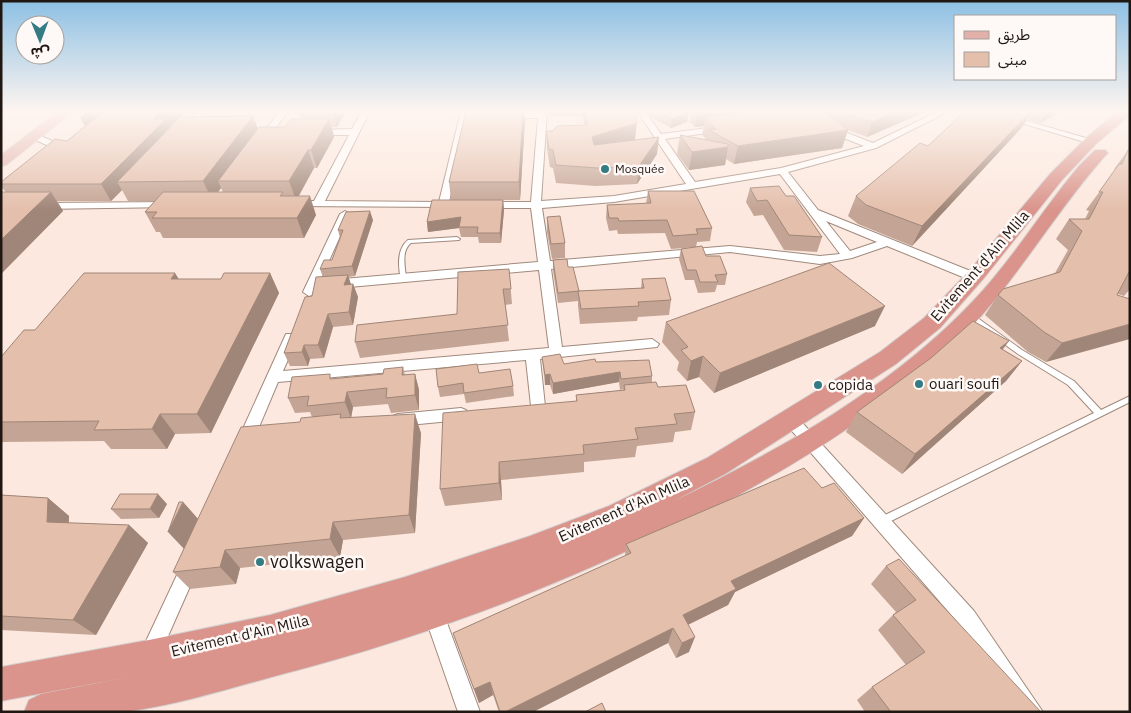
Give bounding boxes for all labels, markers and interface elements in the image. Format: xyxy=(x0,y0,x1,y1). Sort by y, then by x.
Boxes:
north arrow xyxy=(15,15,65,65)
legend xyxy=(954,15,1116,80)
text: طريق xyxy=(998,25,1030,45)
text: ش xyxy=(30,44,50,62)
text: مبنى xyxy=(998,50,1027,69)
place label: Mosquée xyxy=(615,161,665,176)
marker: Mosquée xyxy=(599,163,611,175)
street label: Evitement d'Ain Mlila xyxy=(926,206,1033,325)
place label: ouari soufi xyxy=(929,374,999,393)
place label: copida xyxy=(828,375,873,394)
marker: ouari soufi xyxy=(913,378,925,390)
marker: copida xyxy=(812,379,824,391)
street label: Evitement d'Ain Mlila xyxy=(555,471,692,546)
place label: volkswagen xyxy=(270,550,364,573)
marker: volkswagen xyxy=(254,556,266,568)
street label: Evitement d'Ain Mlila xyxy=(169,610,311,661)

